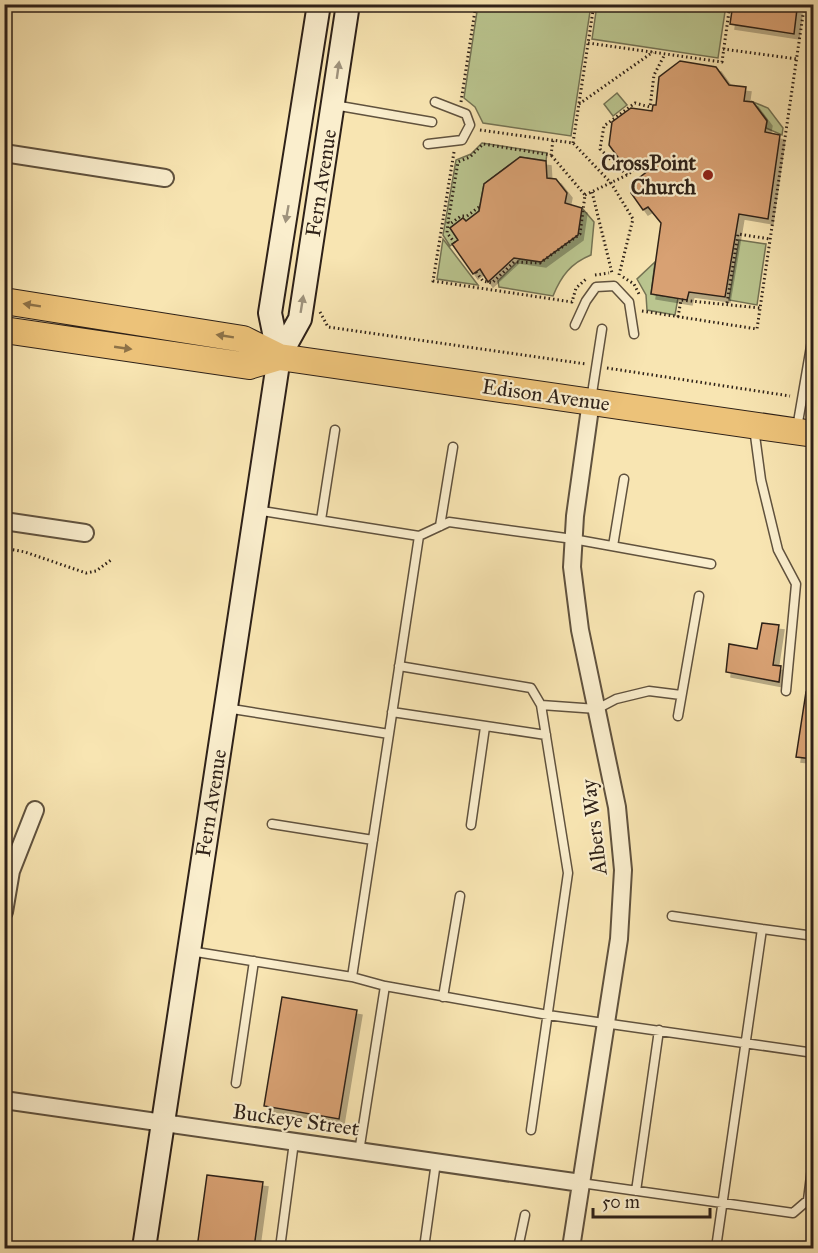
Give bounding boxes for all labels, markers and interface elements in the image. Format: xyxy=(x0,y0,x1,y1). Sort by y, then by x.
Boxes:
one-way arrow xyxy=(334,60,343,79)
street label: Fern Avenue xyxy=(300,127,342,239)
place label: CrossPoint Church xyxy=(601,150,697,200)
marker: CrossPoint Church xyxy=(701,168,715,182)
one-way arrow xyxy=(282,205,291,224)
one-way arrow xyxy=(298,294,307,313)
one-way arrow xyxy=(23,301,42,310)
one-way arrow xyxy=(215,331,234,340)
one-way arrow xyxy=(114,343,133,352)
street label: Edison Avenue xyxy=(480,373,612,417)
street label: Fern Avenue xyxy=(190,747,232,859)
street label: Albers Way xyxy=(575,777,613,877)
street label: Buckeye Street xyxy=(231,1098,361,1142)
scale bar xyxy=(593,1181,710,1219)
text: 50 m xyxy=(602,1191,640,1213)

